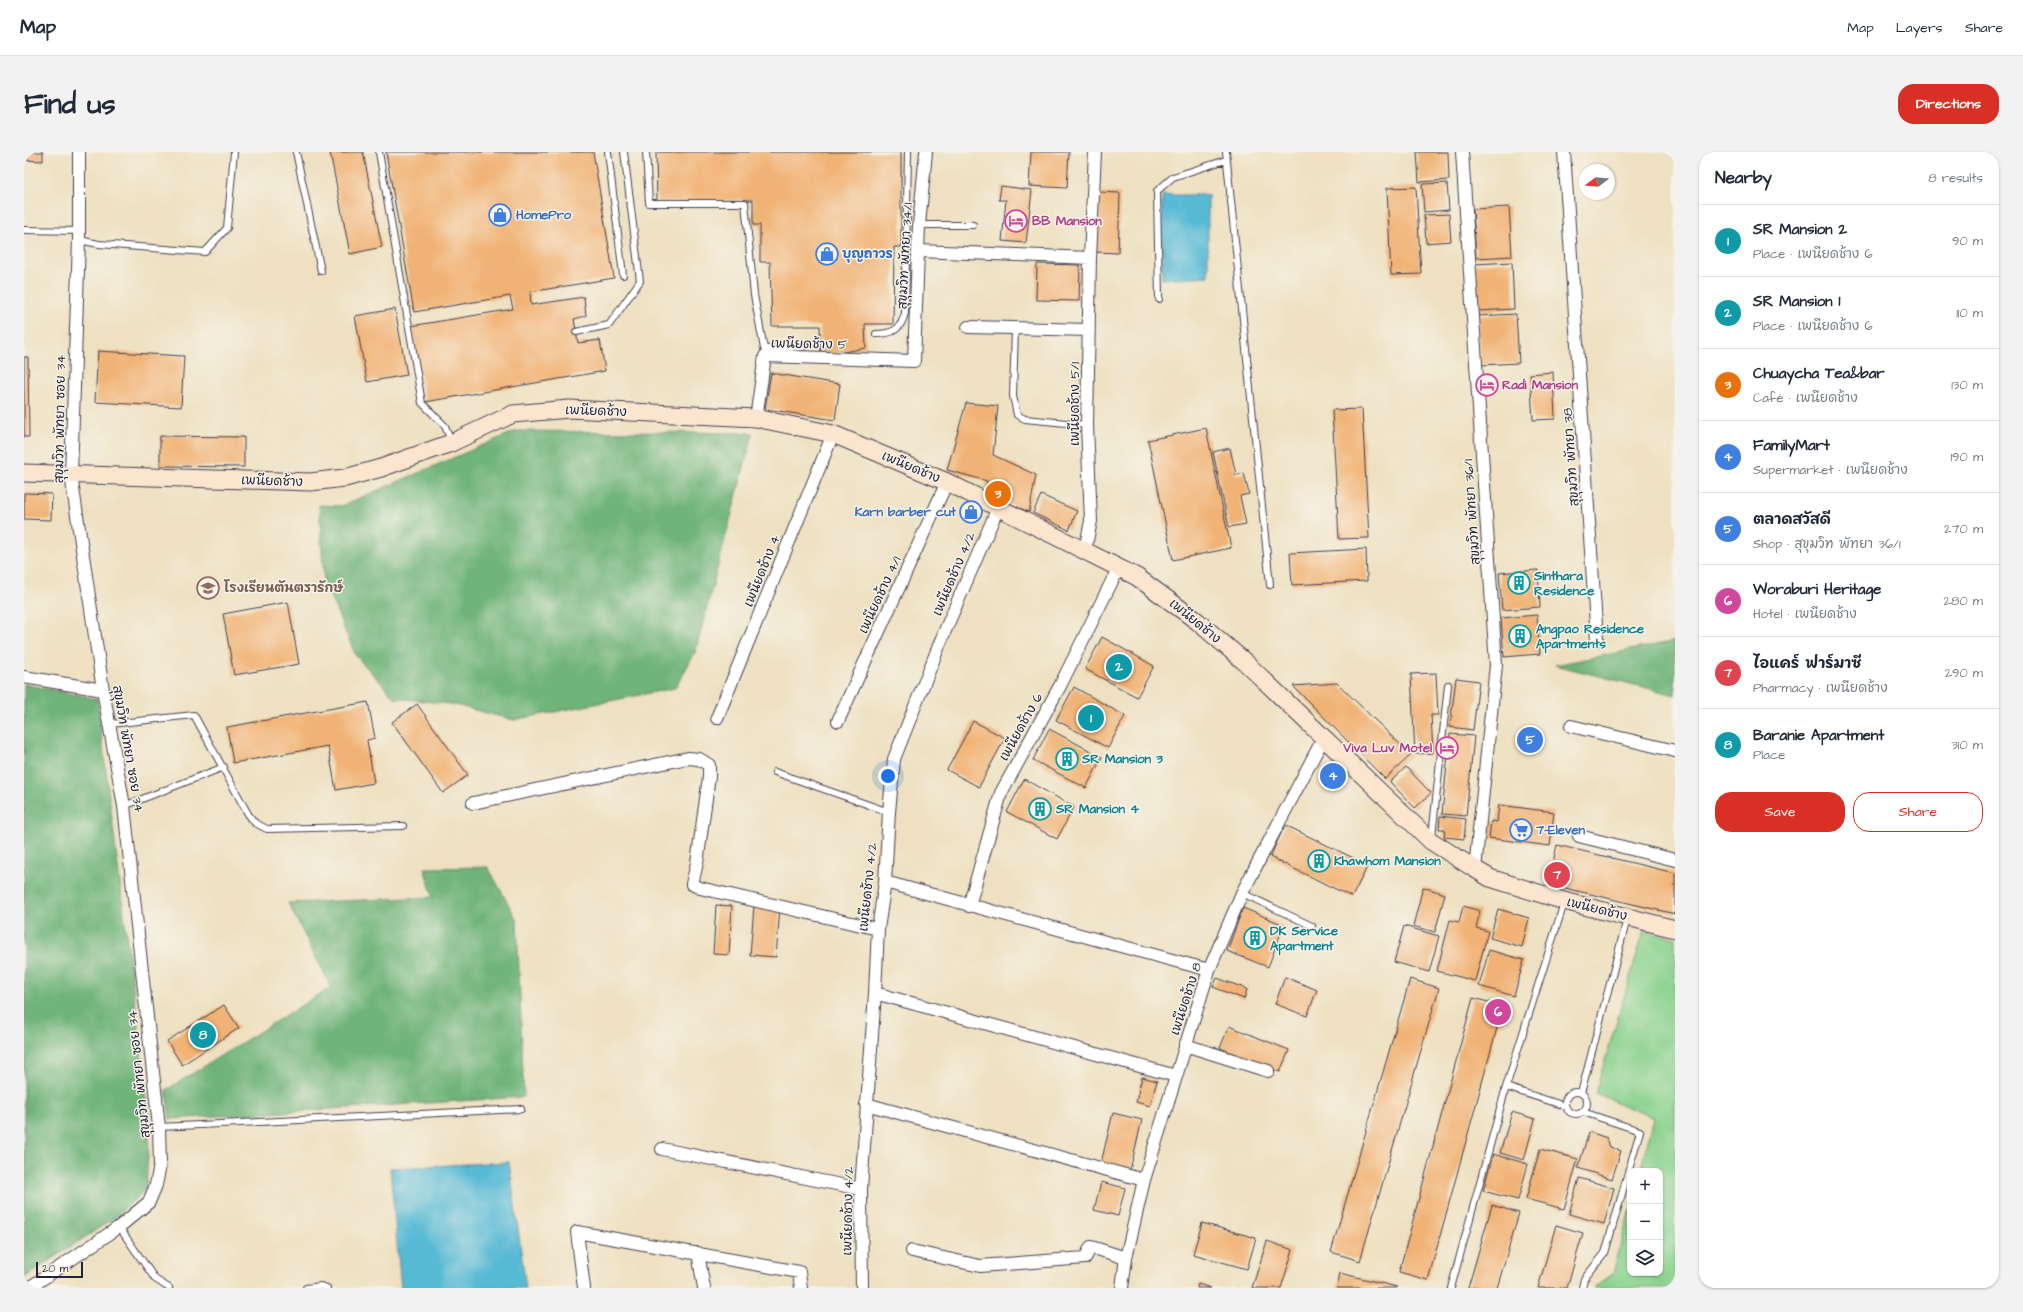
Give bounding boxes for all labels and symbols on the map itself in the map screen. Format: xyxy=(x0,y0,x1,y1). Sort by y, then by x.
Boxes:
north arrow xyxy=(1579,164,1615,200)
shop icon: HomePro xyxy=(487,202,513,228)
street label: สุขุมวิท พัทยา 34/1 xyxy=(893,202,917,310)
place label: HomePro xyxy=(516,206,572,224)
hotel icon: BB Mansion xyxy=(1003,208,1029,234)
place label: BB Mansion xyxy=(1032,212,1102,230)
shop icon: บุญถาวร xyxy=(814,241,840,267)
place label: บุญถาวร xyxy=(842,245,893,263)
street label: เพนียดช้าง 5 xyxy=(771,334,847,354)
street label: สุขุมวิท พัทยา ซอย 34 xyxy=(50,354,70,483)
street label: เพนียดช้าง 5/1 xyxy=(1066,362,1084,446)
hotel icon: Radi Mansion xyxy=(1474,372,1500,398)
place label: Radi Mansion xyxy=(1502,376,1578,394)
street label: เพนียดช้าง xyxy=(565,401,627,421)
street label: สุขุมวิท พัทยา 38 xyxy=(1559,407,1583,507)
street label: เพนียดช้าง xyxy=(879,447,943,487)
street label: สุขุมวิท พัทยา 36/1 xyxy=(1459,458,1485,566)
street label: เพนียดช้าง xyxy=(241,471,303,491)
pin: 3 xyxy=(985,479,1011,509)
shop icon: Karn barber cut xyxy=(958,499,984,525)
place label: Karn barber cut xyxy=(855,503,957,521)
street label: เพนียดช้าง 4/2 xyxy=(928,529,980,619)
street label: เพนียดช้าง 4 xyxy=(739,532,785,610)
street label: เพนียดช้าง 4/1 xyxy=(854,553,906,637)
place label: Sinthara Residence xyxy=(1533,567,1594,600)
building icon: Sinthara Residence xyxy=(1506,570,1532,596)
school or university icon: โรงเรียนตันตรารักษ์ xyxy=(195,575,221,601)
place label: โรงเรียนตันตรารักษ์ xyxy=(223,579,344,597)
street label: เพนียดช้าง xyxy=(1165,595,1225,647)
place label: Angpao Residence Apartments xyxy=(1536,620,1644,654)
building icon: Angpao Residence Apartments xyxy=(1507,623,1533,649)
pin: 2 xyxy=(1106,652,1132,682)
street label: สุขุมวิท พัทยา ซอย 34 xyxy=(108,684,148,814)
street label: เพนียดช้าง 6 xyxy=(995,690,1047,764)
pin: 1 xyxy=(1078,703,1104,733)
pin: 5 xyxy=(1517,725,1543,755)
hotel icon: Viva Luv Motel xyxy=(1434,735,1460,761)
place label: Viva Luv Motel xyxy=(1342,739,1432,757)
building icon: SR Mansion 3 xyxy=(1054,746,1080,772)
place label: SR Mansion 3 xyxy=(1081,750,1163,768)
pin: 4 xyxy=(1320,761,1346,791)
your location xyxy=(878,766,898,786)
building icon: SR Mansion 4 xyxy=(1027,796,1053,822)
place label: SR Mansion 4 xyxy=(1055,800,1139,818)
supermarket icon: 7-Eleven xyxy=(1508,817,1534,843)
place label: 7-Eleven xyxy=(1535,821,1586,839)
street label: เพนียดช้าง 4/2 xyxy=(854,841,882,932)
building icon: Khawhom Mansion xyxy=(1306,848,1332,874)
place label: Khawhom Mansion xyxy=(1334,852,1441,870)
pin: 7 xyxy=(1544,860,1570,890)
street label: เพนียดช้าง xyxy=(1565,893,1629,925)
place label: DK Service Apartment xyxy=(1270,922,1338,956)
building icon: DK Service Apartment xyxy=(1242,925,1268,951)
street label: เพนียดช้าง 8 xyxy=(1166,960,1206,1038)
pin: 6 xyxy=(1485,997,1511,1027)
street label: สุขุมวิท พัทยา ซอย 34 xyxy=(123,1009,155,1139)
pin: 8 xyxy=(190,1020,216,1050)
street label: เพนียดช้าง 4/2 xyxy=(838,1166,858,1256)
scale bar xyxy=(36,1260,83,1279)

